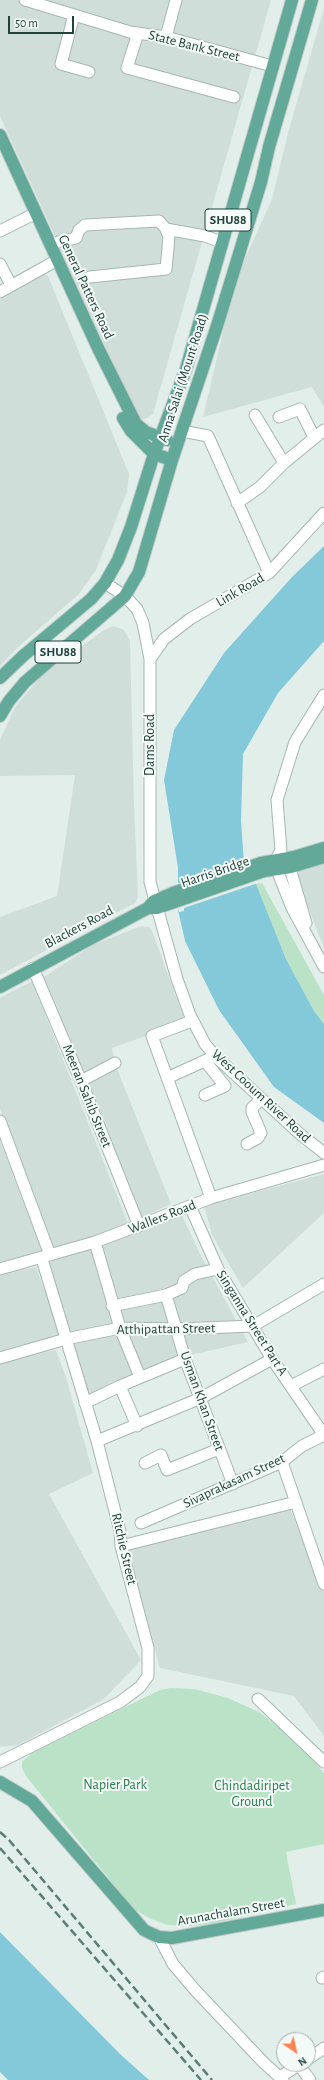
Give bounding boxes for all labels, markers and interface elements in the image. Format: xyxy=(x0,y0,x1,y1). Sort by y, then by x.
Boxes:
scale bar xyxy=(10,8,76,34)
text: 50 m xyxy=(15,17,38,29)
street label: State Bank Street xyxy=(147,27,241,65)
road number: SHU88 xyxy=(205,209,251,231)
street label: General Patters Road xyxy=(54,232,118,342)
street label: Anna Salai (Mount Road) xyxy=(154,312,212,444)
street label: Link Road xyxy=(213,569,267,611)
road number: SHU88 xyxy=(35,641,81,663)
street label: Dams Road xyxy=(142,714,158,776)
street label: Harris Bridge xyxy=(179,852,251,892)
street label: Blackers Road xyxy=(42,902,116,952)
street label: Meeran Sahib Street xyxy=(59,1042,115,1150)
street label: West Cooum River Road xyxy=(208,1046,314,1146)
street label: Wallers Road xyxy=(126,1196,198,1238)
street label: Singanna Street Part A xyxy=(213,1267,291,1379)
street label: Atthipattan Street xyxy=(116,1320,216,1338)
street label: Usman Khan Street xyxy=(176,1349,228,1453)
street label: Sivaprakasam Street xyxy=(180,1450,288,1512)
street label: Ritchie Street xyxy=(108,1511,140,1587)
park label: Napier Park xyxy=(83,1777,147,1793)
park label: Chindadiripet Ground xyxy=(214,1778,290,1810)
street label: Arunachalam Street xyxy=(176,1894,286,1930)
north arrow xyxy=(276,2032,316,2072)
text: N xyxy=(296,2055,309,2068)

